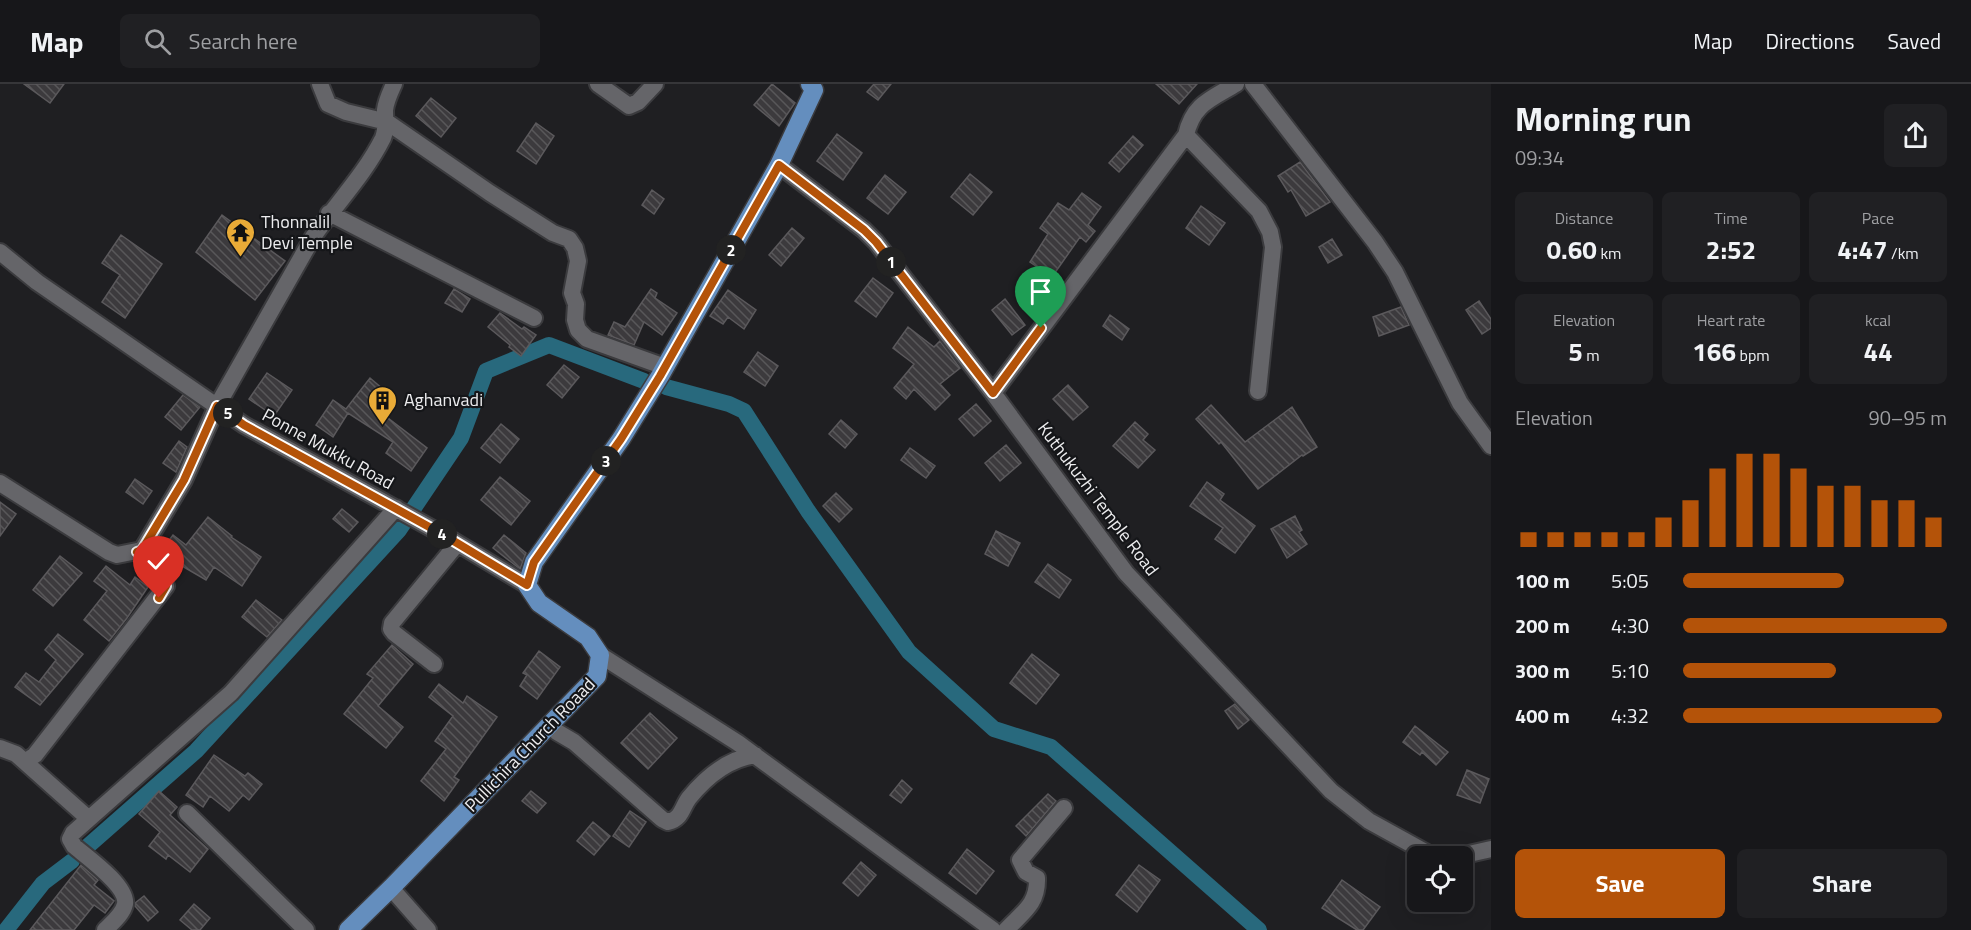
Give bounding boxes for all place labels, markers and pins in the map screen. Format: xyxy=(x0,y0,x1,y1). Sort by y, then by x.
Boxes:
place label: Thonnalil Devi Temple xyxy=(261,208,353,256)
temple icon: Thonnalil Devi Temple xyxy=(224,216,256,258)
pin: 2 xyxy=(716,235,746,265)
pin: 1 xyxy=(876,247,906,277)
pin xyxy=(1015,266,1066,328)
building icon: Aghanvadi xyxy=(367,384,399,426)
place label: Aghanvadi xyxy=(404,386,483,413)
pin: 5 xyxy=(213,398,243,428)
pin: 3 xyxy=(591,446,621,476)
pin: 4 xyxy=(427,519,457,549)
pin xyxy=(133,536,184,598)

